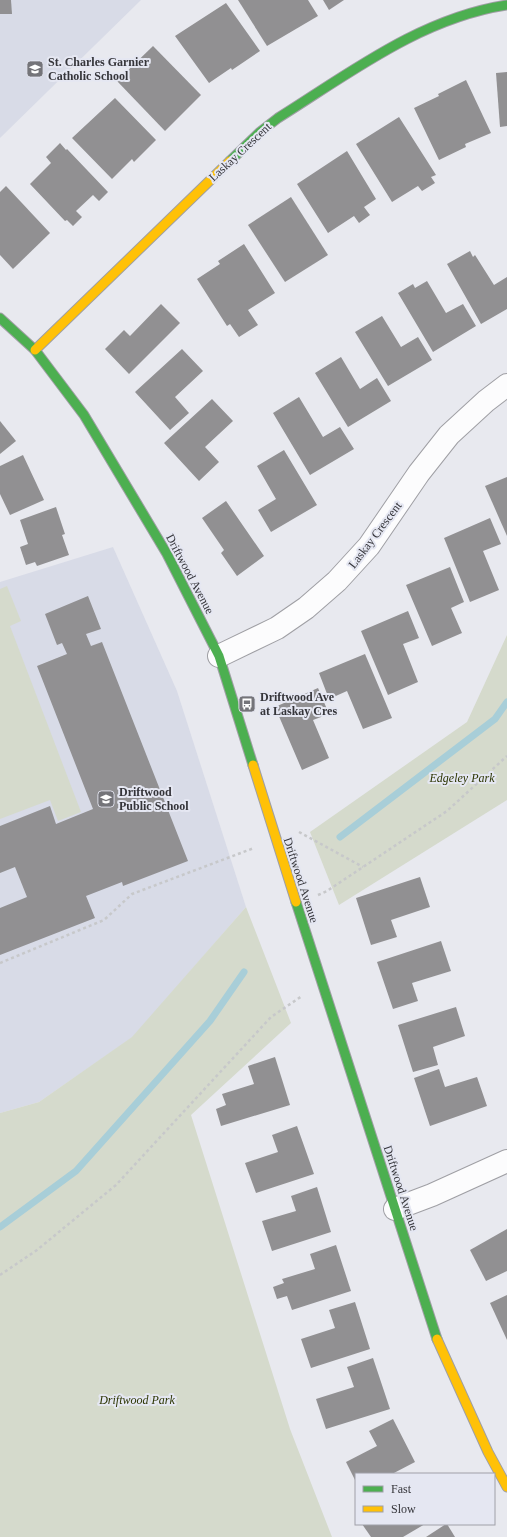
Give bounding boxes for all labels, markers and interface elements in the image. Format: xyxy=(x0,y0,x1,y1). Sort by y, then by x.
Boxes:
place label: St. Charles Garnier Catholic School xyxy=(48,55,150,83)
school or university icon: St. Charles Garnier Catholic School xyxy=(25,59,45,79)
street label: Laskay Crescent xyxy=(206,119,274,184)
street label: Laskay Crescent xyxy=(345,498,405,571)
street label: Driftwood Avenue xyxy=(163,532,217,616)
place label: Driftwood Ave at Laskay Cres xyxy=(260,690,337,718)
bus stop icon: Driftwood Ave at Laskay Cres xyxy=(237,694,257,714)
park label: Edgeley Park xyxy=(429,771,495,785)
place label: Driftwood Public School xyxy=(119,785,189,813)
school or university icon: Driftwood Public School xyxy=(96,789,116,809)
street label: Driftwood Avenue xyxy=(281,836,321,924)
street label: Driftwood Avenue xyxy=(381,1144,421,1232)
park label: Driftwood Park xyxy=(98,1393,176,1407)
legend xyxy=(355,1473,495,1525)
text: Fast xyxy=(391,1482,412,1496)
text: Slow xyxy=(391,1502,416,1516)

